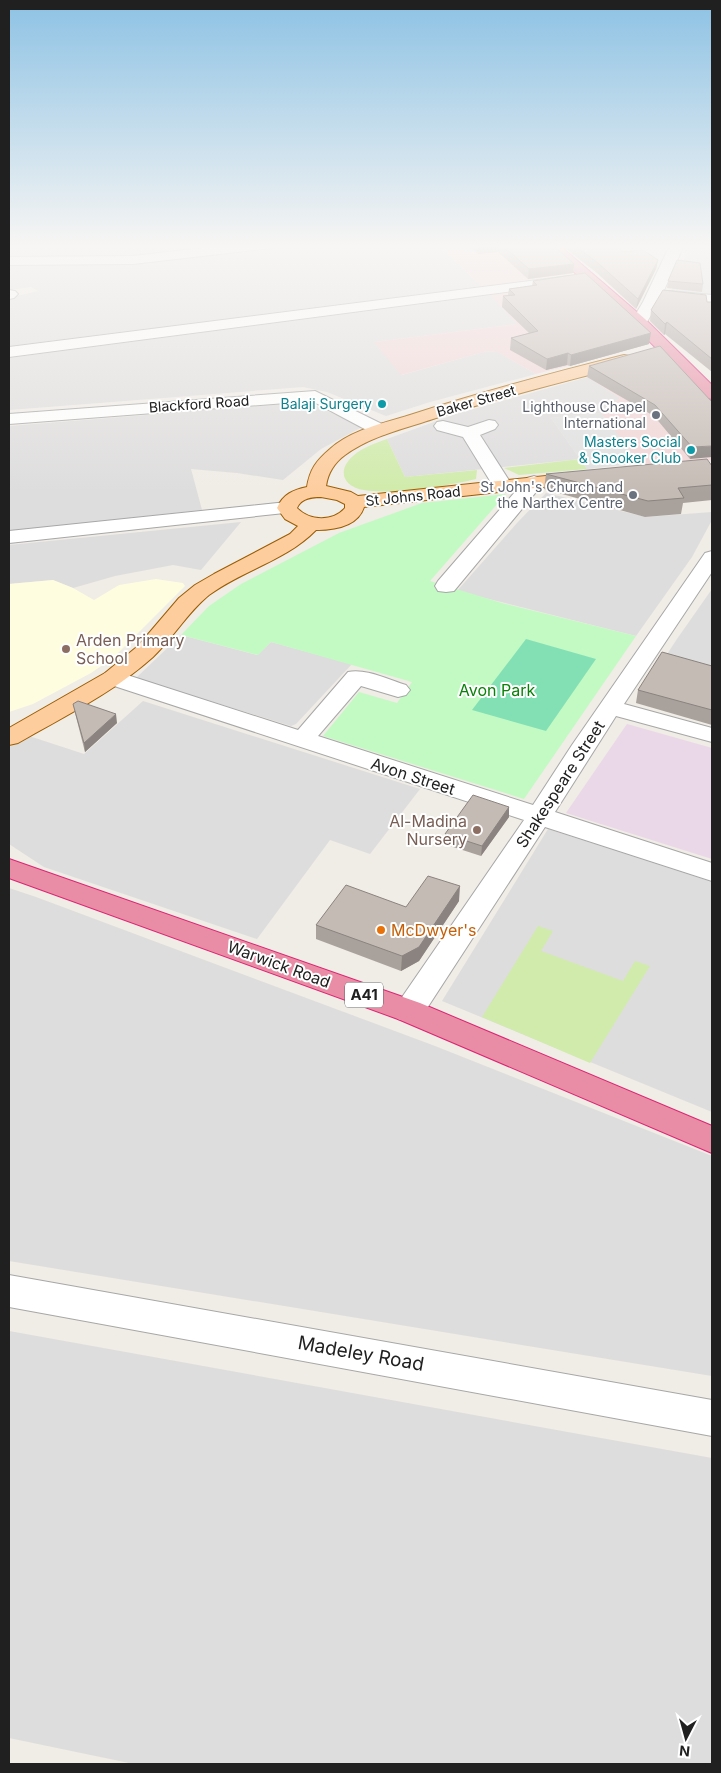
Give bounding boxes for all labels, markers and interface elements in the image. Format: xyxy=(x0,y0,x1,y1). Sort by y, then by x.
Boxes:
street label: Baker Street xyxy=(434,381,518,420)
street label: Blackford Road xyxy=(148,392,250,415)
place label: Balaji Surgery xyxy=(281,395,372,412)
marker: Balaji Surgery xyxy=(376,398,388,410)
place label: Lighthouse Chapel International xyxy=(522,398,646,431)
marker: Lighthouse Chapel International xyxy=(650,409,662,421)
place label: Masters Social & Snooker Club xyxy=(579,433,681,466)
marker: Masters Social & Snooker Club xyxy=(685,444,697,456)
place label: St John's Church and the Narthex Centre xyxy=(480,478,623,511)
street label: St Johns Road xyxy=(365,482,461,509)
marker: St John's Church and the Narthex Centre xyxy=(627,489,639,501)
place label: Arden Primary School xyxy=(76,630,185,668)
marker: Arden Primary School xyxy=(60,643,72,655)
park label: Avon Park xyxy=(459,680,535,700)
street label: Shakespeare Street xyxy=(511,717,609,851)
street label: Avon Street xyxy=(368,753,458,799)
place label: Al-Madina Nursery xyxy=(389,811,467,849)
marker: Al-Madina Nursery xyxy=(471,824,483,836)
place label: McDwyer's xyxy=(391,920,477,940)
marker: McDwyer's xyxy=(375,924,387,936)
street label: Warwick Road xyxy=(225,936,333,992)
road number: A41 xyxy=(345,982,383,1008)
street label: Madeley Road xyxy=(296,1331,426,1376)
north arrow xyxy=(661,1713,711,1763)
text: N xyxy=(678,1742,691,1760)

